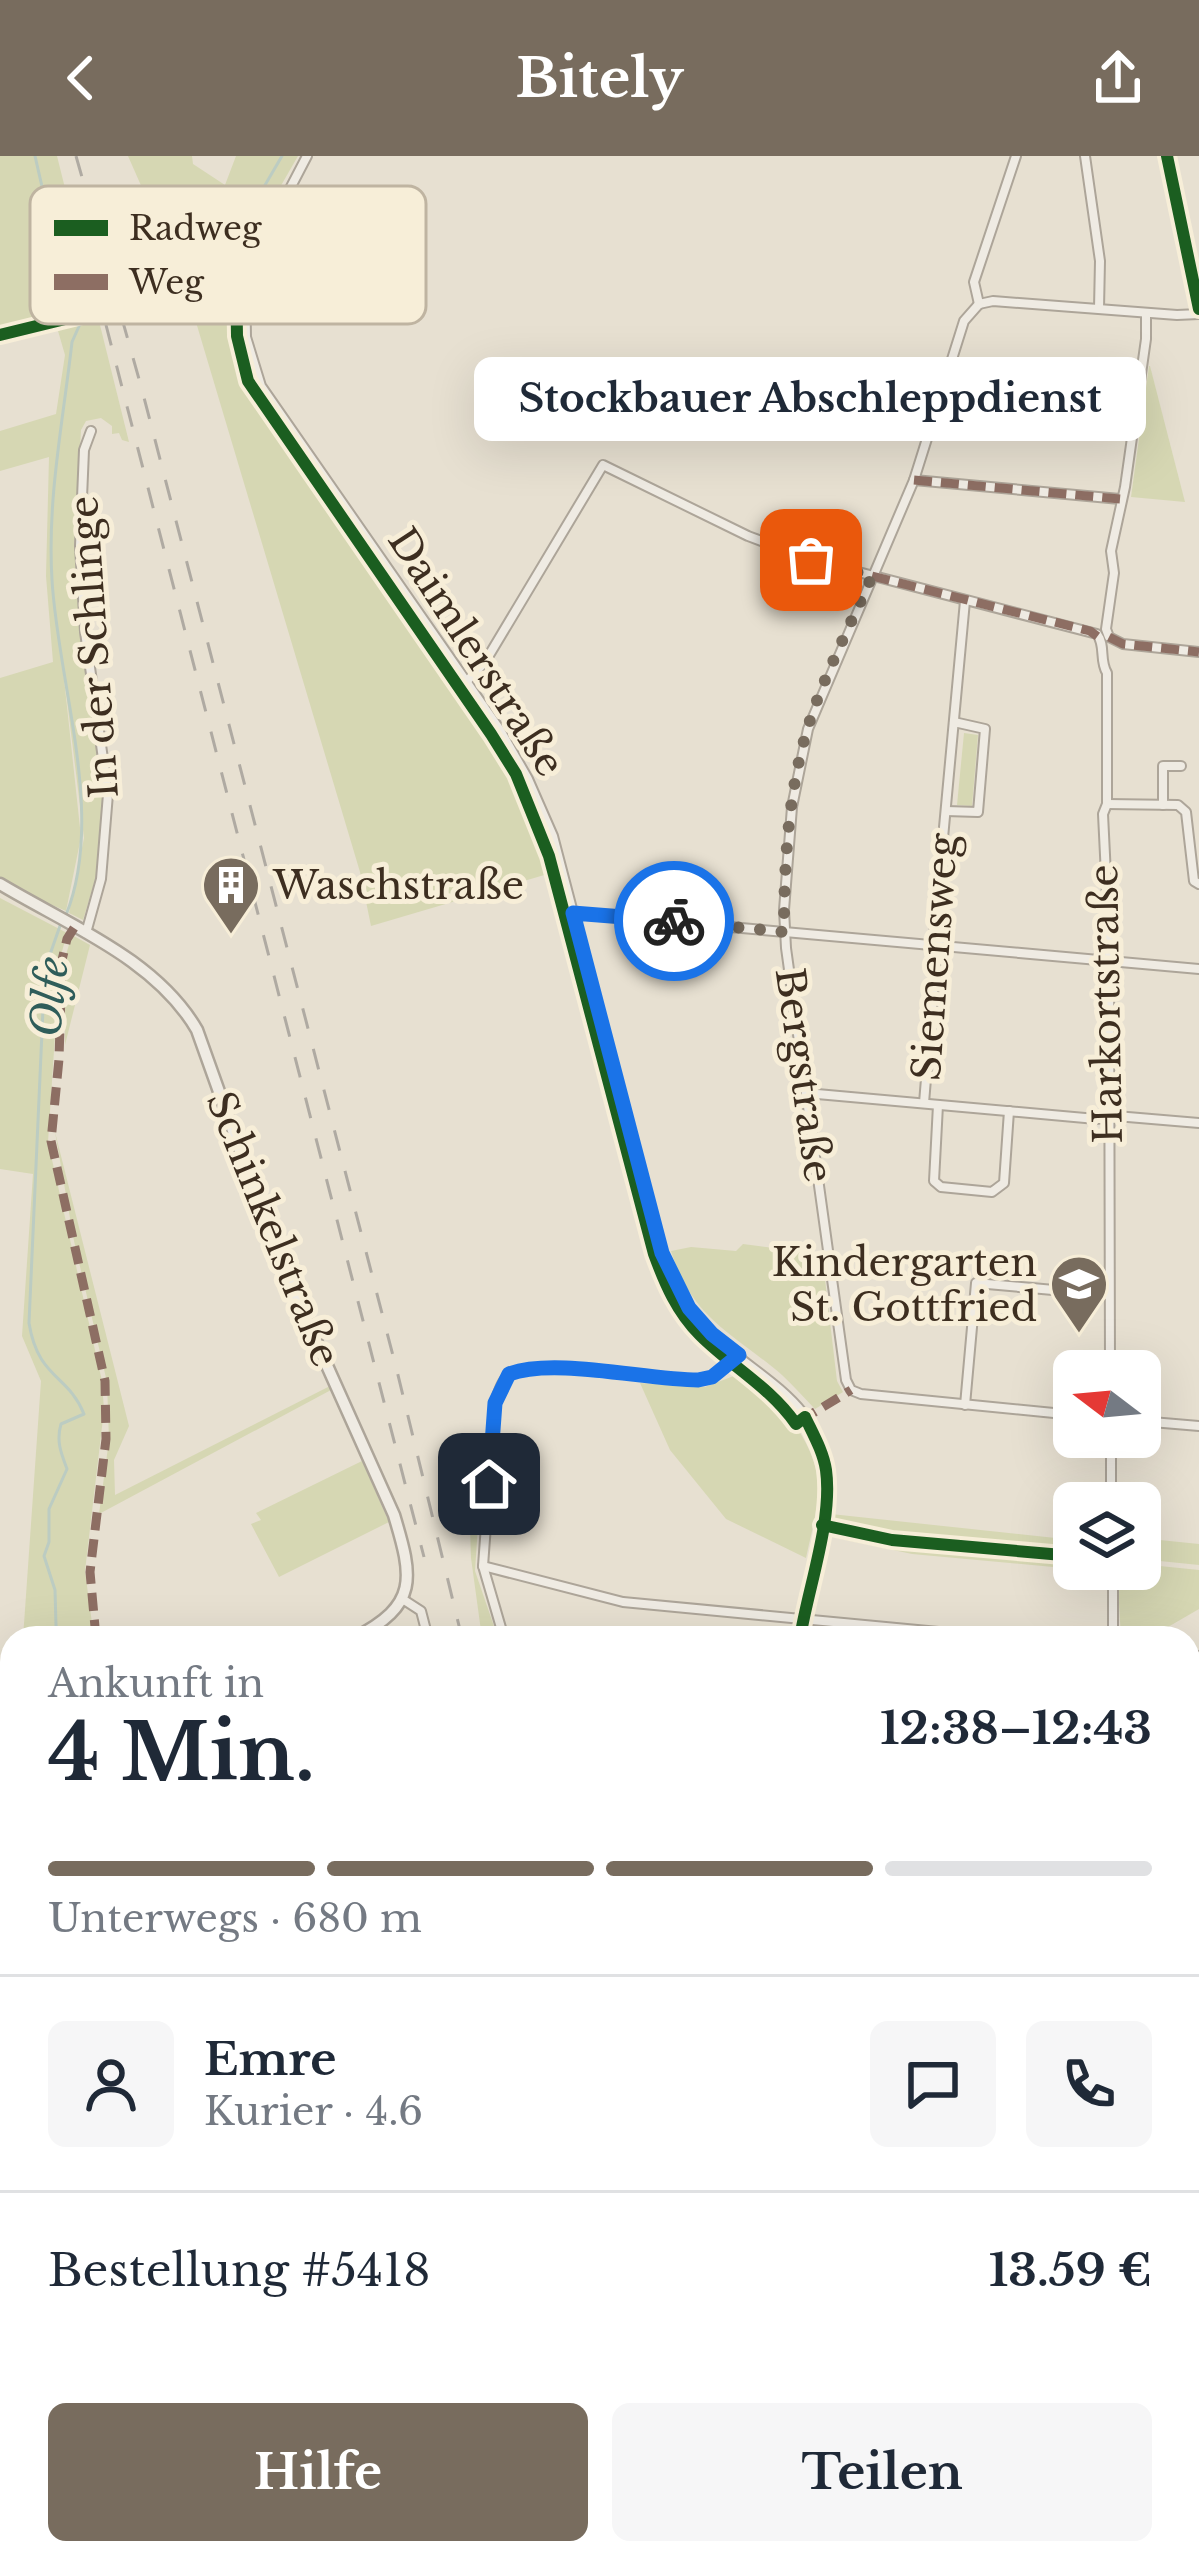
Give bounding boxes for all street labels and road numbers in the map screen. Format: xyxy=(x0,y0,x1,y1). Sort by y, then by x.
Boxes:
street label: In der Schlinge xyxy=(59,494,129,800)
street label: Daimlerstraße xyxy=(378,519,574,785)
street label: Siemensweg xyxy=(902,831,968,1082)
street label: Harkortstraße xyxy=(1079,864,1133,1144)
street label: Bergstraße xyxy=(765,965,843,1185)
street label: Schinkelstraße xyxy=(196,1084,350,1374)

